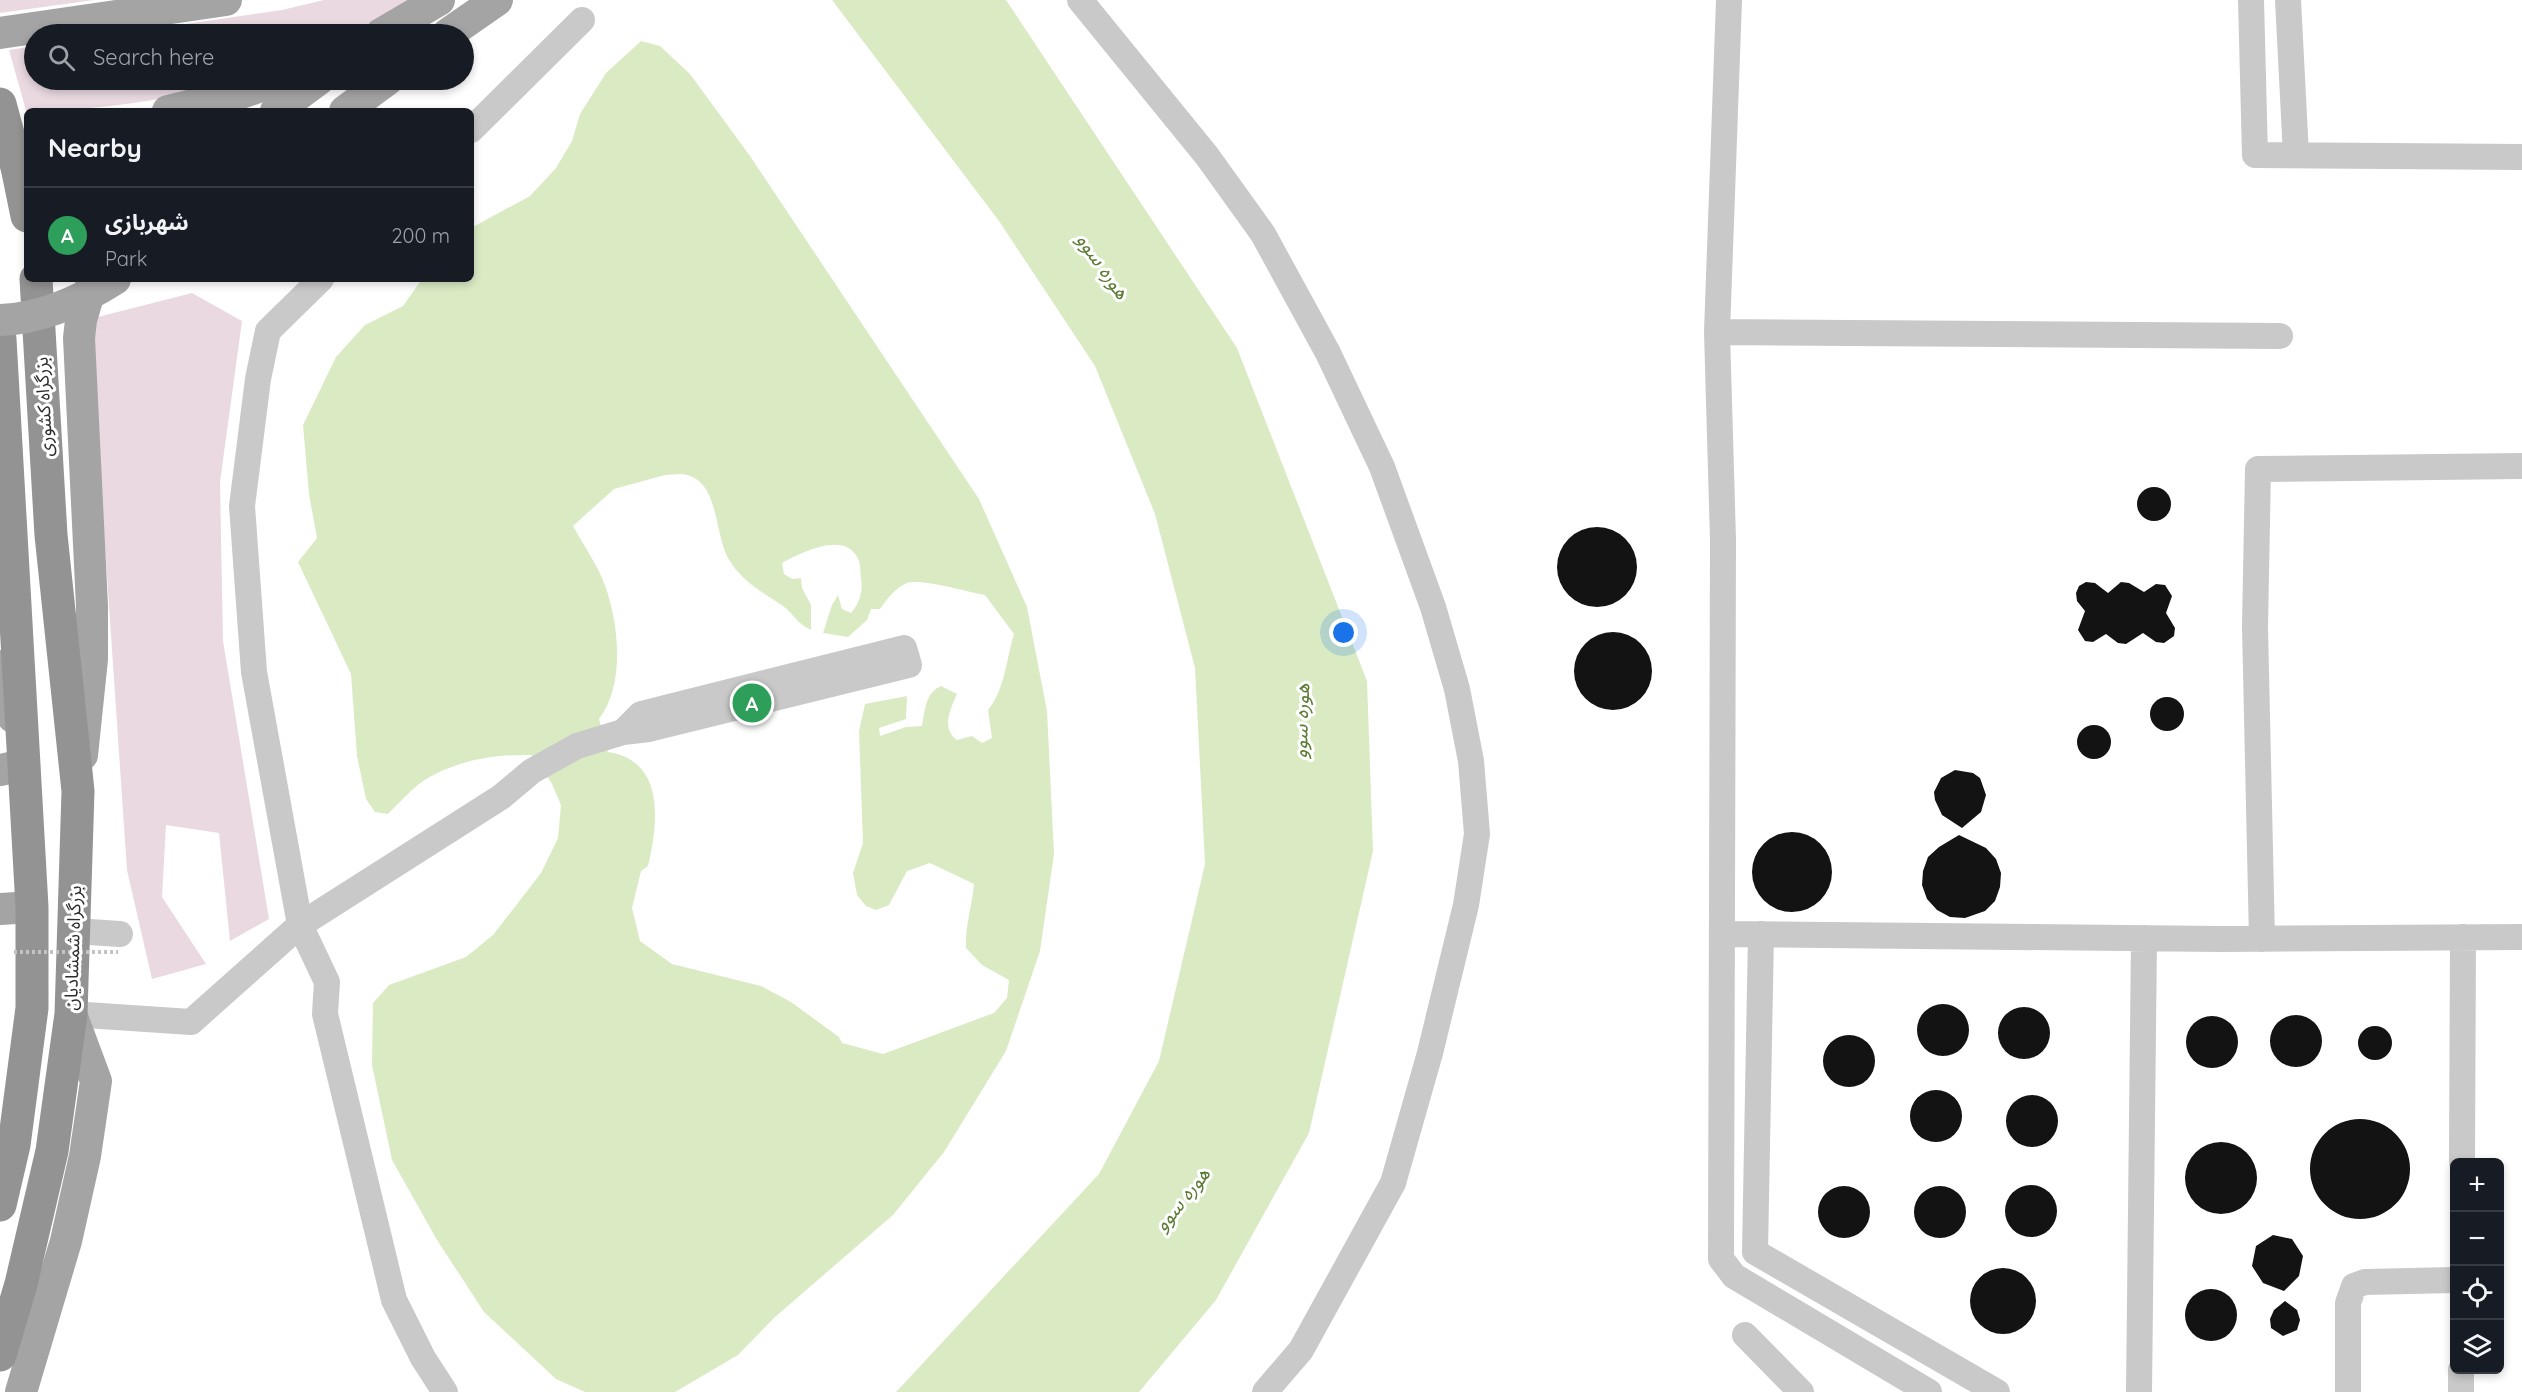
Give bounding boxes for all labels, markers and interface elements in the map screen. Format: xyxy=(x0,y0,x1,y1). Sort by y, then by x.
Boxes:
search box xyxy=(24,24,474,90)
icon: search xyxy=(45,41,78,74)
text: Search here xyxy=(93,43,214,71)
text: Nearby xyxy=(48,131,142,164)
text: شهربازی xyxy=(105,208,189,236)
text: A xyxy=(61,223,74,248)
text: 200 m xyxy=(391,223,450,248)
water label: هوره سوو xyxy=(1072,228,1135,304)
text: Park xyxy=(105,246,147,271)
street label: بزرگراه کشوری xyxy=(29,357,58,458)
your location xyxy=(1329,618,1358,647)
pin: A xyxy=(732,680,771,726)
water label: هوره سوو xyxy=(1287,683,1314,759)
street label: بزرگراه شمشادیان xyxy=(59,885,86,1011)
map controls xyxy=(2450,1158,2504,1374)
button: + xyxy=(2450,1158,2504,1212)
water label: هوره سوو xyxy=(1148,1161,1215,1236)
button: − xyxy=(2450,1212,2504,1266)
button: locate xyxy=(2450,1266,2504,1320)
button: layers xyxy=(2450,1320,2504,1374)

